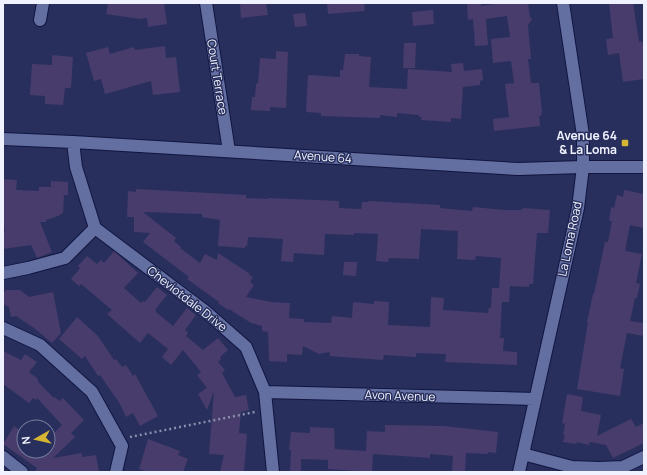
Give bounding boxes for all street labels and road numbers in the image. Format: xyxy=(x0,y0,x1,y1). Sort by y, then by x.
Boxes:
street label: Court Terrace xyxy=(203,38,232,116)
street label: Avenue 64 xyxy=(294,146,353,167)
street label: La Loma Road xyxy=(553,200,586,278)
street label: Cheviotdale Drive xyxy=(144,262,231,335)
street label: Avon Avenue xyxy=(364,386,436,405)

